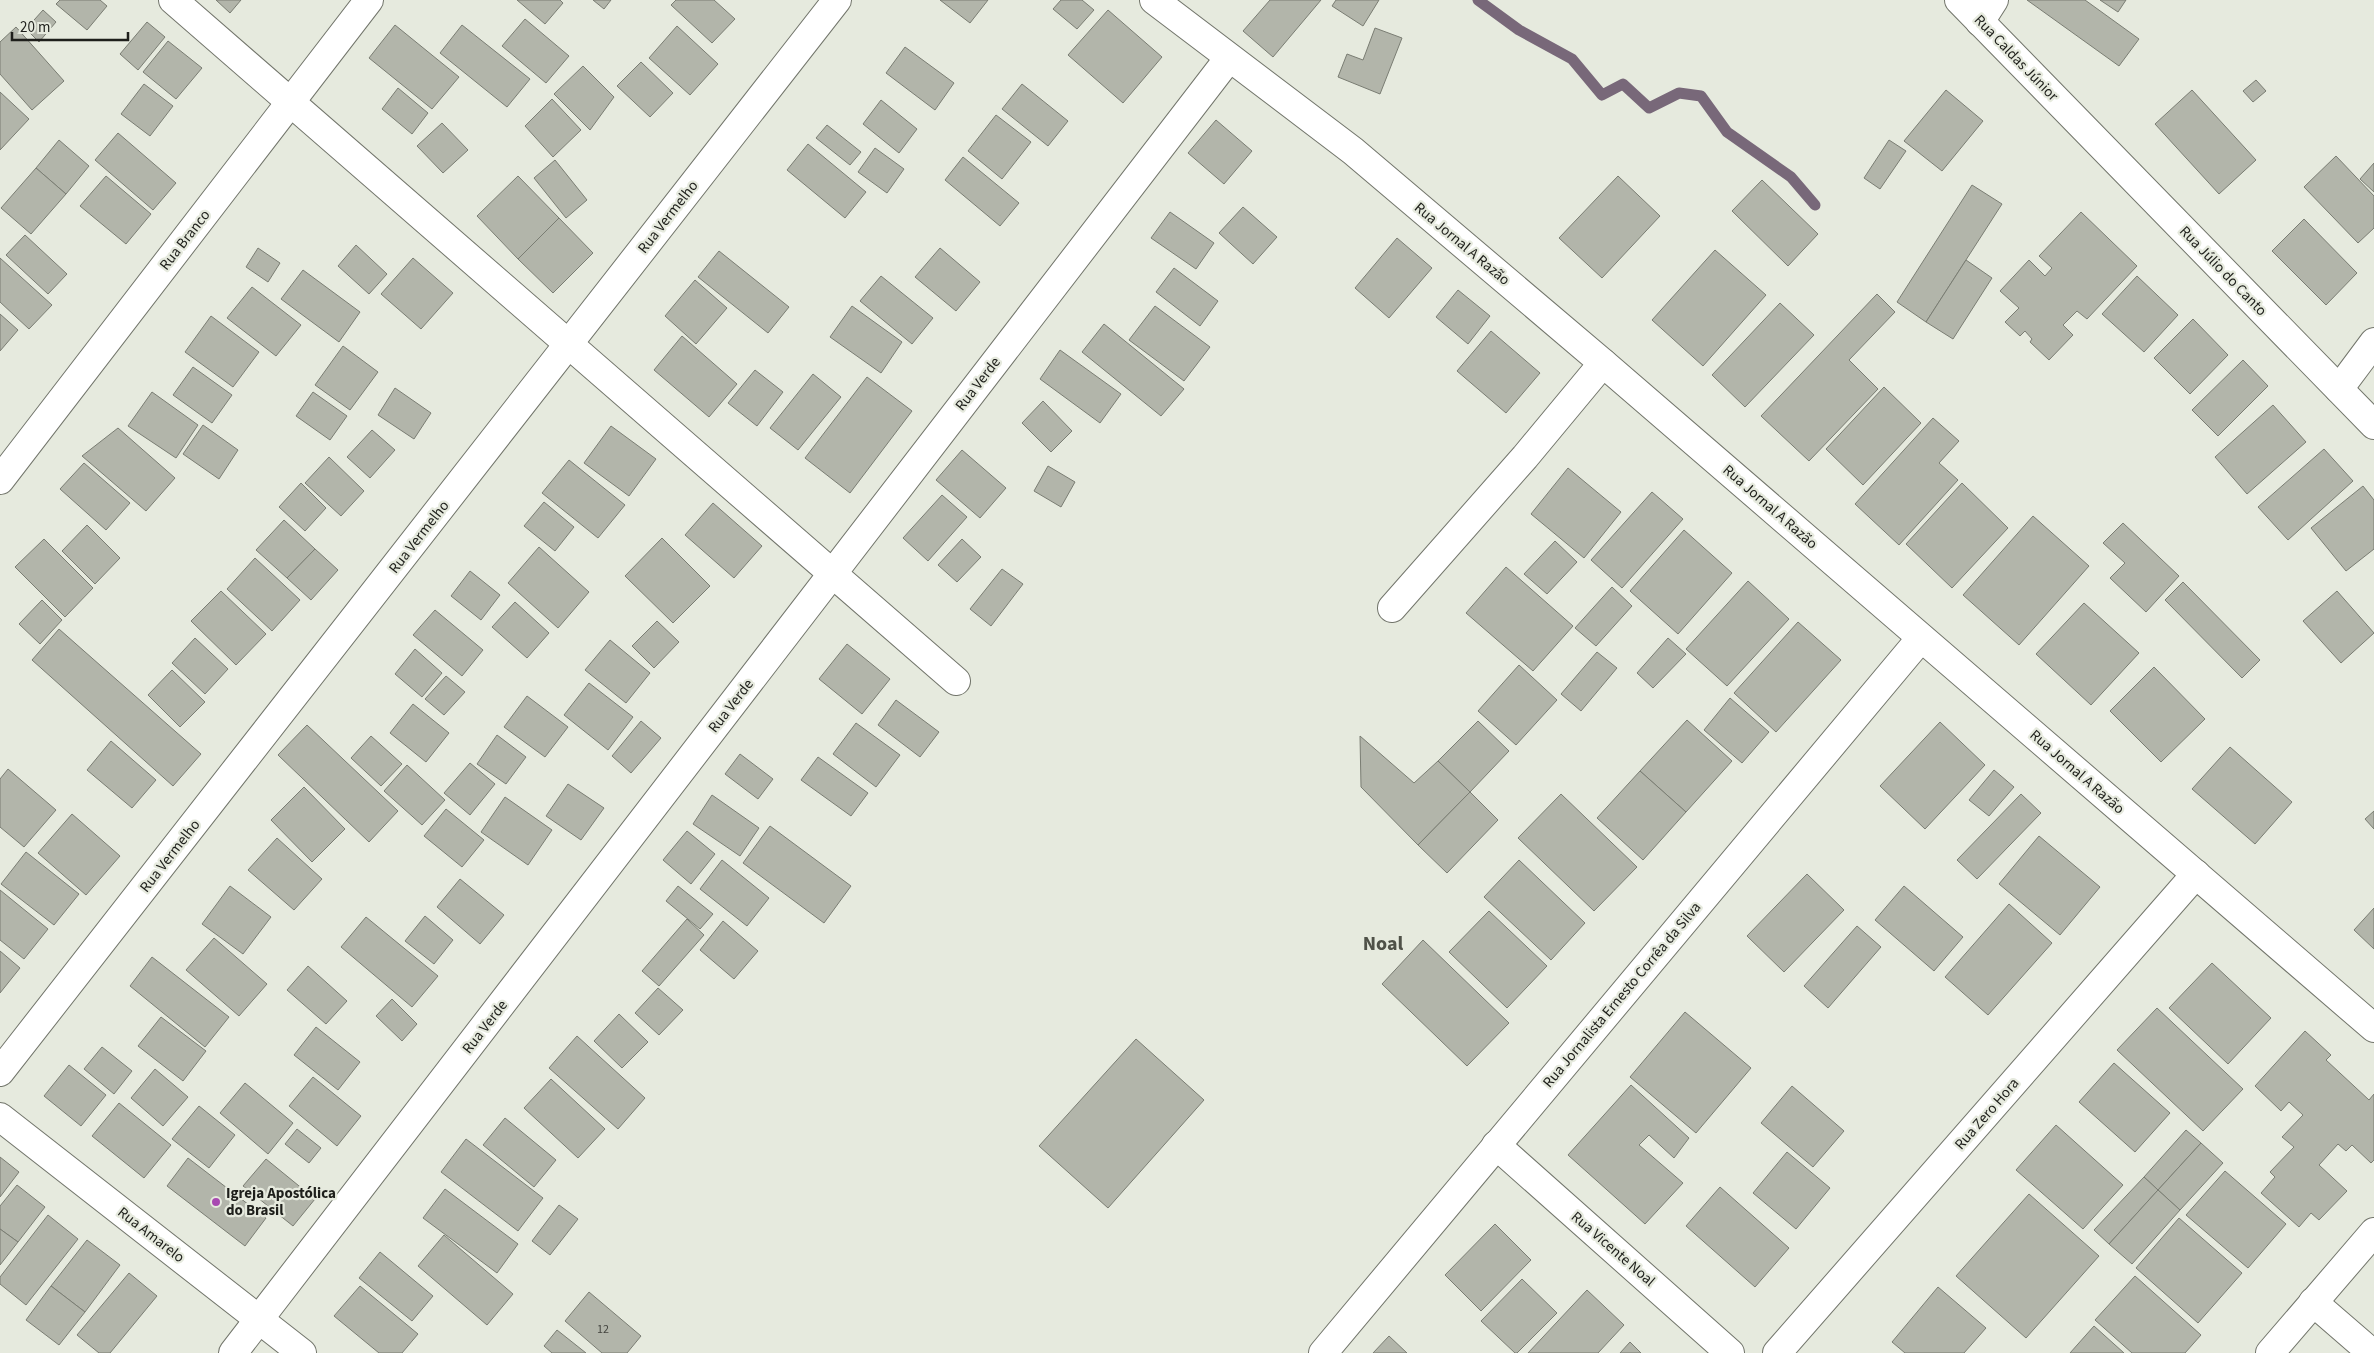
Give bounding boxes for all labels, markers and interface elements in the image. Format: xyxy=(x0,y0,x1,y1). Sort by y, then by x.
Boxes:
scale bar xyxy=(12,10,129,42)
street label: Rua Caldas Júnior xyxy=(1969,10,2063,106)
text: 20 m xyxy=(20,17,50,38)
street label: Rua Vermelho xyxy=(633,176,703,258)
street label: Rua Jornal A Razão xyxy=(1410,198,1514,290)
street label: Rua Branco xyxy=(155,205,215,275)
street label: Rua Júlio do Canto xyxy=(2174,221,2272,321)
street label: Rua Verde xyxy=(950,353,1006,415)
street label: Rua Jornal A Razão xyxy=(1718,460,1822,554)
street label: Rua Vermelho xyxy=(384,496,454,578)
street label: Rua Verde xyxy=(703,675,759,737)
street label: Rua Jornal A Razão xyxy=(2025,725,2129,819)
street label: Rua Vermelho xyxy=(135,815,205,897)
street label: Rua Jornalista Ernesto Corrêa da Silva xyxy=(1538,898,1706,1092)
district label: Noal xyxy=(1363,930,1403,958)
street label: Rua Verde xyxy=(457,996,513,1058)
street label: Rua Zero Hora xyxy=(1950,1074,2024,1154)
place label: Igreja Apostólica do Brasil xyxy=(226,1183,336,1221)
marker: Igreja Apostólica do Brasil xyxy=(210,1196,222,1208)
street label: Rua Amarelo xyxy=(113,1202,189,1268)
street label: Rua Vicente Noal xyxy=(1566,1207,1660,1292)
house number: 12 xyxy=(597,1321,609,1338)

